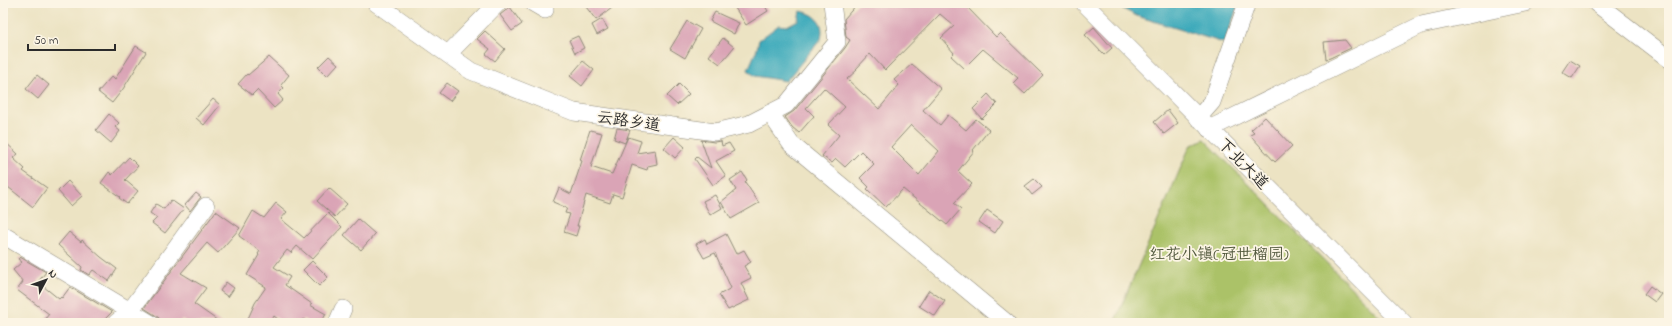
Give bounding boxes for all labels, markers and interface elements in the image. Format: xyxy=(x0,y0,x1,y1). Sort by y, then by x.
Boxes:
scale bar xyxy=(28,26,115,52)
text: 50 m xyxy=(34,32,58,50)
street label: 云路乡道 xyxy=(595,106,662,138)
street label: 下北大道 xyxy=(1211,133,1274,196)
park label: 红花小镇(冠世榴园) xyxy=(1149,243,1289,267)
north arrow xyxy=(26,260,66,300)
text: N xyxy=(44,266,61,282)

